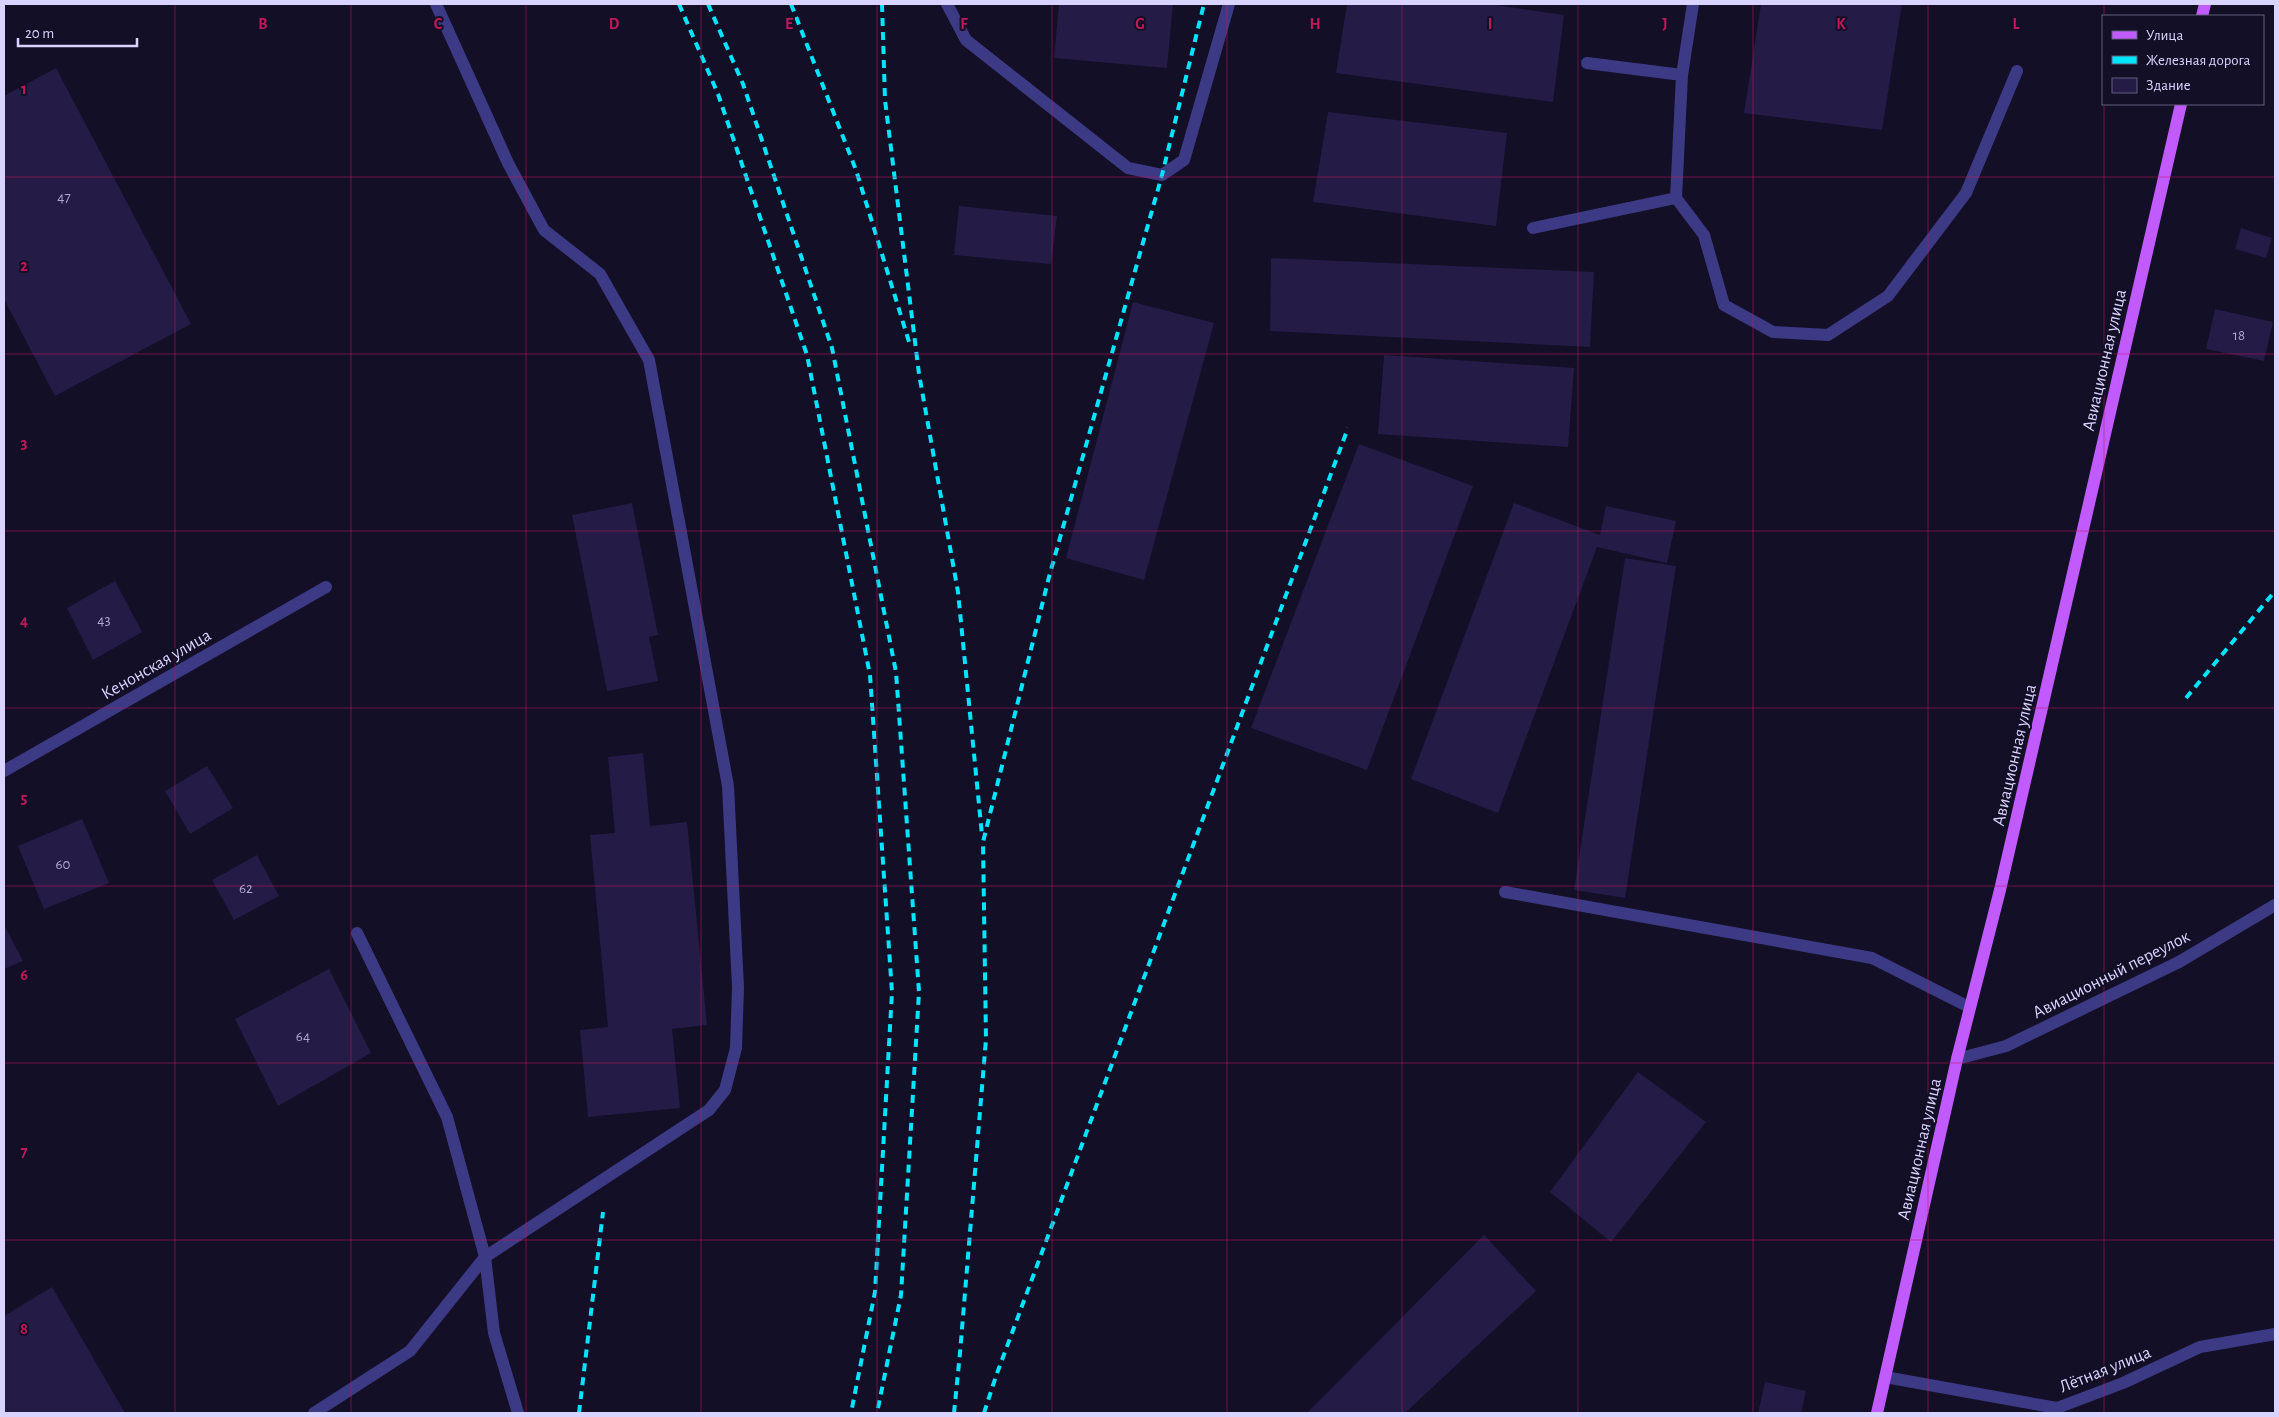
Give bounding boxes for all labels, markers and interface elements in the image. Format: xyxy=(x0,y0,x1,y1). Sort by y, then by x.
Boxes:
scale bar xyxy=(18,15,136,47)
legend xyxy=(2102,15,2264,105)
text: B xyxy=(258,16,268,32)
text: C xyxy=(434,16,443,32)
text: D xyxy=(609,16,620,32)
text: E xyxy=(785,16,793,32)
text: F xyxy=(960,16,968,32)
text: G xyxy=(1135,16,1145,32)
text: H xyxy=(1309,16,1321,32)
text: I xyxy=(1488,16,1492,32)
text: J xyxy=(1662,16,1668,32)
text: K xyxy=(1836,16,1846,32)
text: L xyxy=(2013,16,2020,32)
text: 20 m xyxy=(25,26,54,41)
text: Улица xyxy=(2146,28,2183,43)
text: Железная дорога xyxy=(2146,53,2251,68)
text: Здание xyxy=(2146,78,2191,93)
text: 1 xyxy=(21,81,27,97)
house number: 47 xyxy=(57,190,71,205)
text: 2 xyxy=(20,258,28,274)
street label: Авиационная улица xyxy=(2080,287,2130,433)
house number: 18 xyxy=(2233,328,2245,343)
text: 3 xyxy=(21,435,28,451)
text: 4 xyxy=(20,613,28,629)
house number: 43 xyxy=(97,613,111,628)
street label: Кенонская улица xyxy=(99,626,214,704)
street label: Авиационная улица xyxy=(1990,682,2040,828)
text: 5 xyxy=(21,790,28,806)
house number: 60 xyxy=(56,857,71,872)
house number: 62 xyxy=(239,881,253,896)
street label: Авиационный переулок xyxy=(2030,927,2194,1022)
text: 6 xyxy=(20,967,28,983)
house number: 64 xyxy=(296,1029,310,1044)
street label: Авиационная улица xyxy=(1895,1076,1945,1222)
text: 7 xyxy=(21,1144,28,1160)
text: 8 xyxy=(20,1321,28,1337)
street label: Лётная улица xyxy=(2057,1343,2154,1396)

